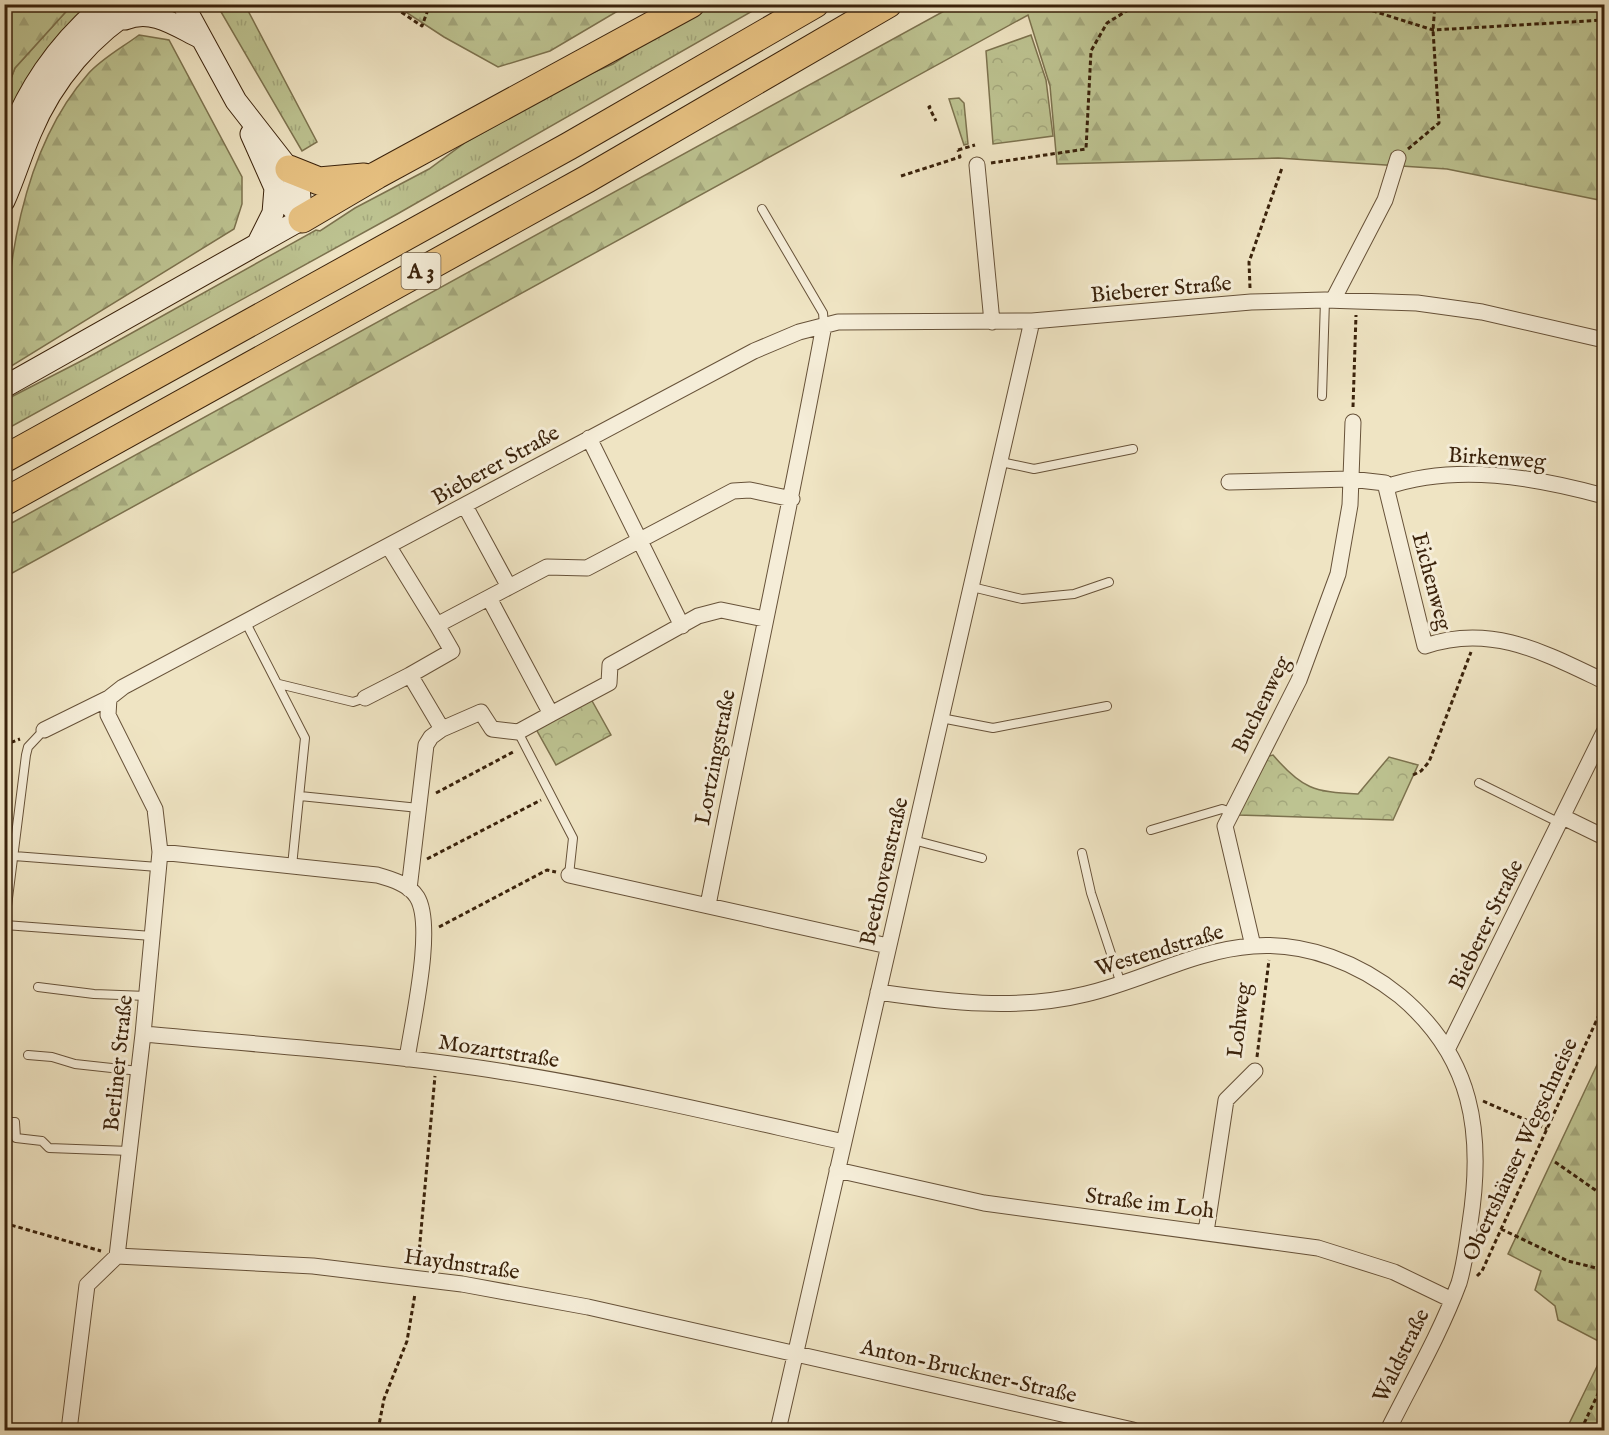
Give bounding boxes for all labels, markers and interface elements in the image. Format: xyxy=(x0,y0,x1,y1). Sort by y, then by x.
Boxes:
road number: A 3 xyxy=(402,253,440,289)
street label: Bieberer Straße xyxy=(1090,270,1233,310)
street label: Bieberer Straße xyxy=(427,419,565,512)
street label: Birkenweg xyxy=(1447,442,1548,476)
street label: Eichenweg xyxy=(1405,530,1458,635)
street label: Buchenweg xyxy=(1226,651,1298,758)
street label: Lortzingstraße xyxy=(689,687,743,827)
street label: Beethovenstraße xyxy=(854,795,916,948)
street label: Bieberer Straße xyxy=(1443,855,1530,994)
street label: Westendstraße xyxy=(1092,918,1227,984)
street label: Lohweg xyxy=(1221,980,1259,1059)
street label: Berliner Straße xyxy=(98,994,140,1133)
street label: Mozartstraße xyxy=(436,1029,561,1075)
street label: Obertshäuser Wegschneise xyxy=(1457,1034,1585,1266)
street label: Straße im Loh xyxy=(1084,1182,1216,1226)
street label: Haydnstraße xyxy=(402,1243,521,1287)
street label: Waldstraße xyxy=(1367,1304,1437,1407)
street label: Anton-Bruckner-Straße xyxy=(857,1333,1079,1410)

